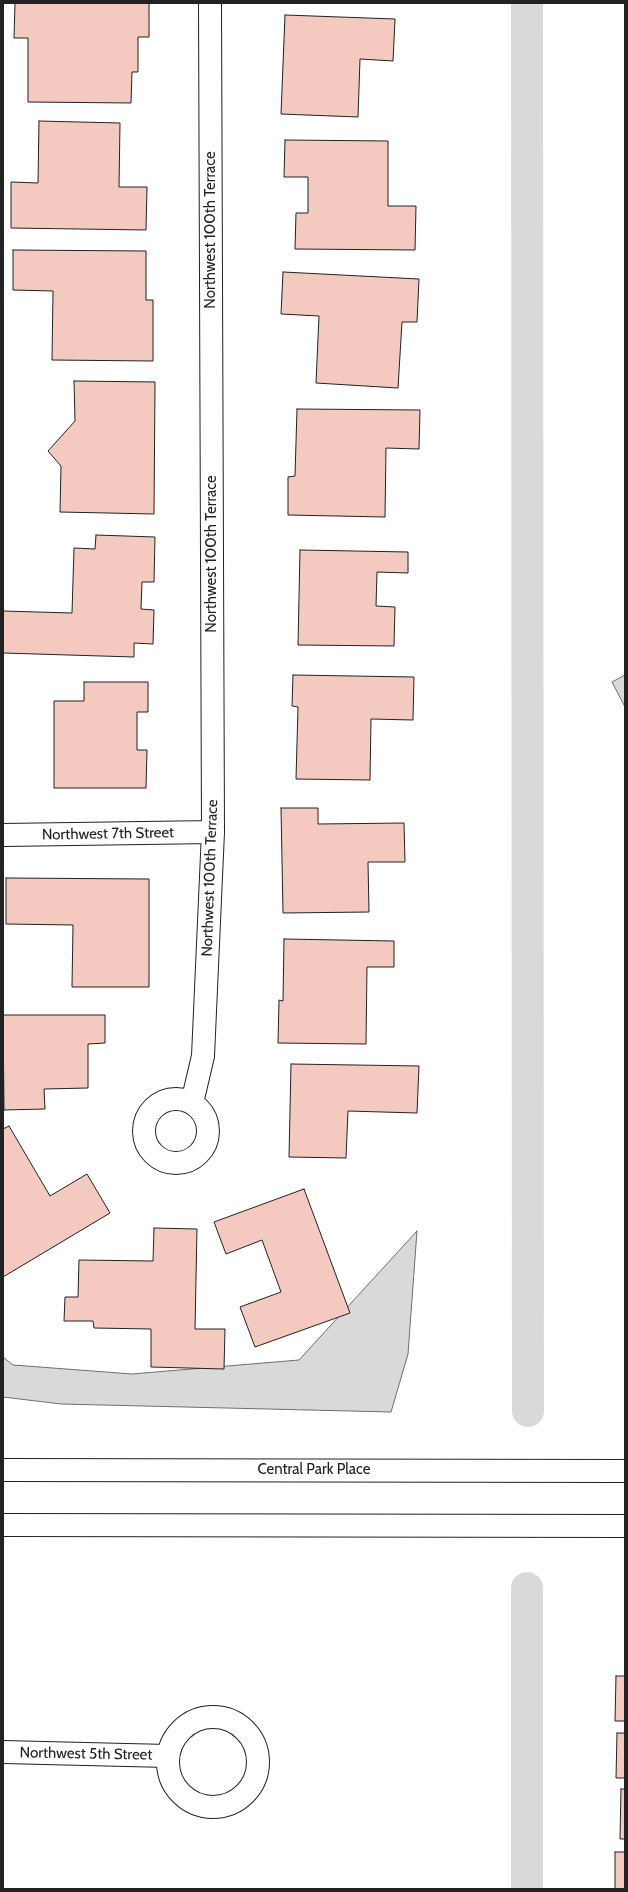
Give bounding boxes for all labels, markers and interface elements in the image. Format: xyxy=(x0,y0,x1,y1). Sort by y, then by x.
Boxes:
street label: Northwest 100th Terrace xyxy=(202,151,220,309)
street label: Northwest 100th Terrace xyxy=(203,475,221,633)
street label: Northwest 100th Terrace xyxy=(198,799,222,957)
street label: Northwest 7th Street xyxy=(42,824,174,844)
street label: Central Park Place xyxy=(258,1461,370,1479)
street label: Northwest 5th Street xyxy=(19,1744,153,1764)

